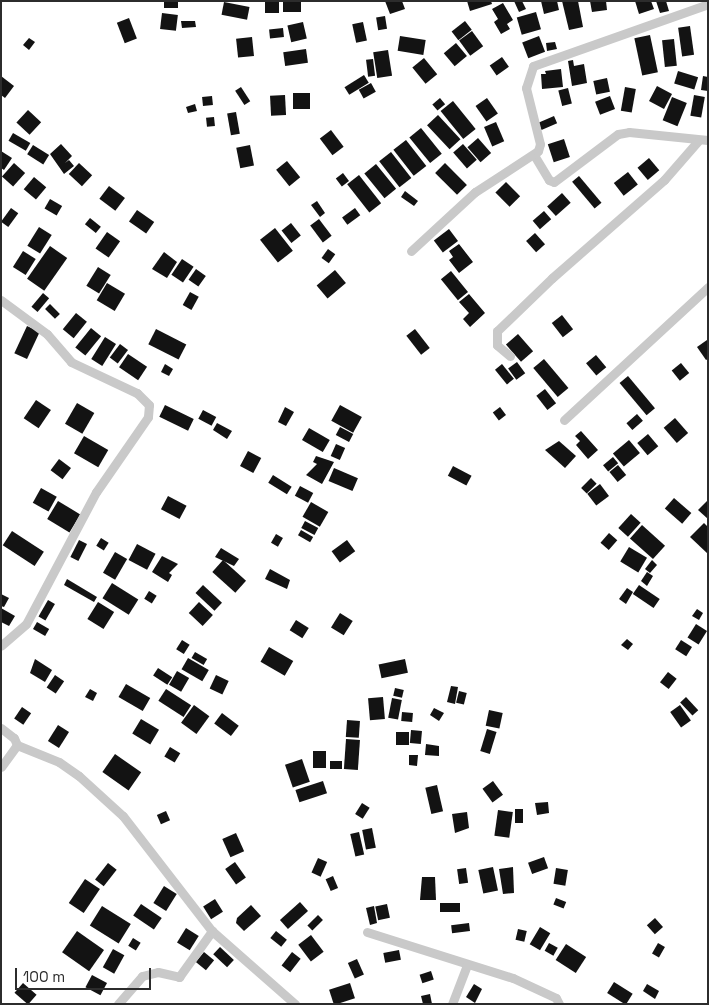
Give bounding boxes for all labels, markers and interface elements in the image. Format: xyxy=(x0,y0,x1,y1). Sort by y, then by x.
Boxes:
scale bar xyxy=(18,958,154,990)
text: 100 m xyxy=(23,967,65,986)

